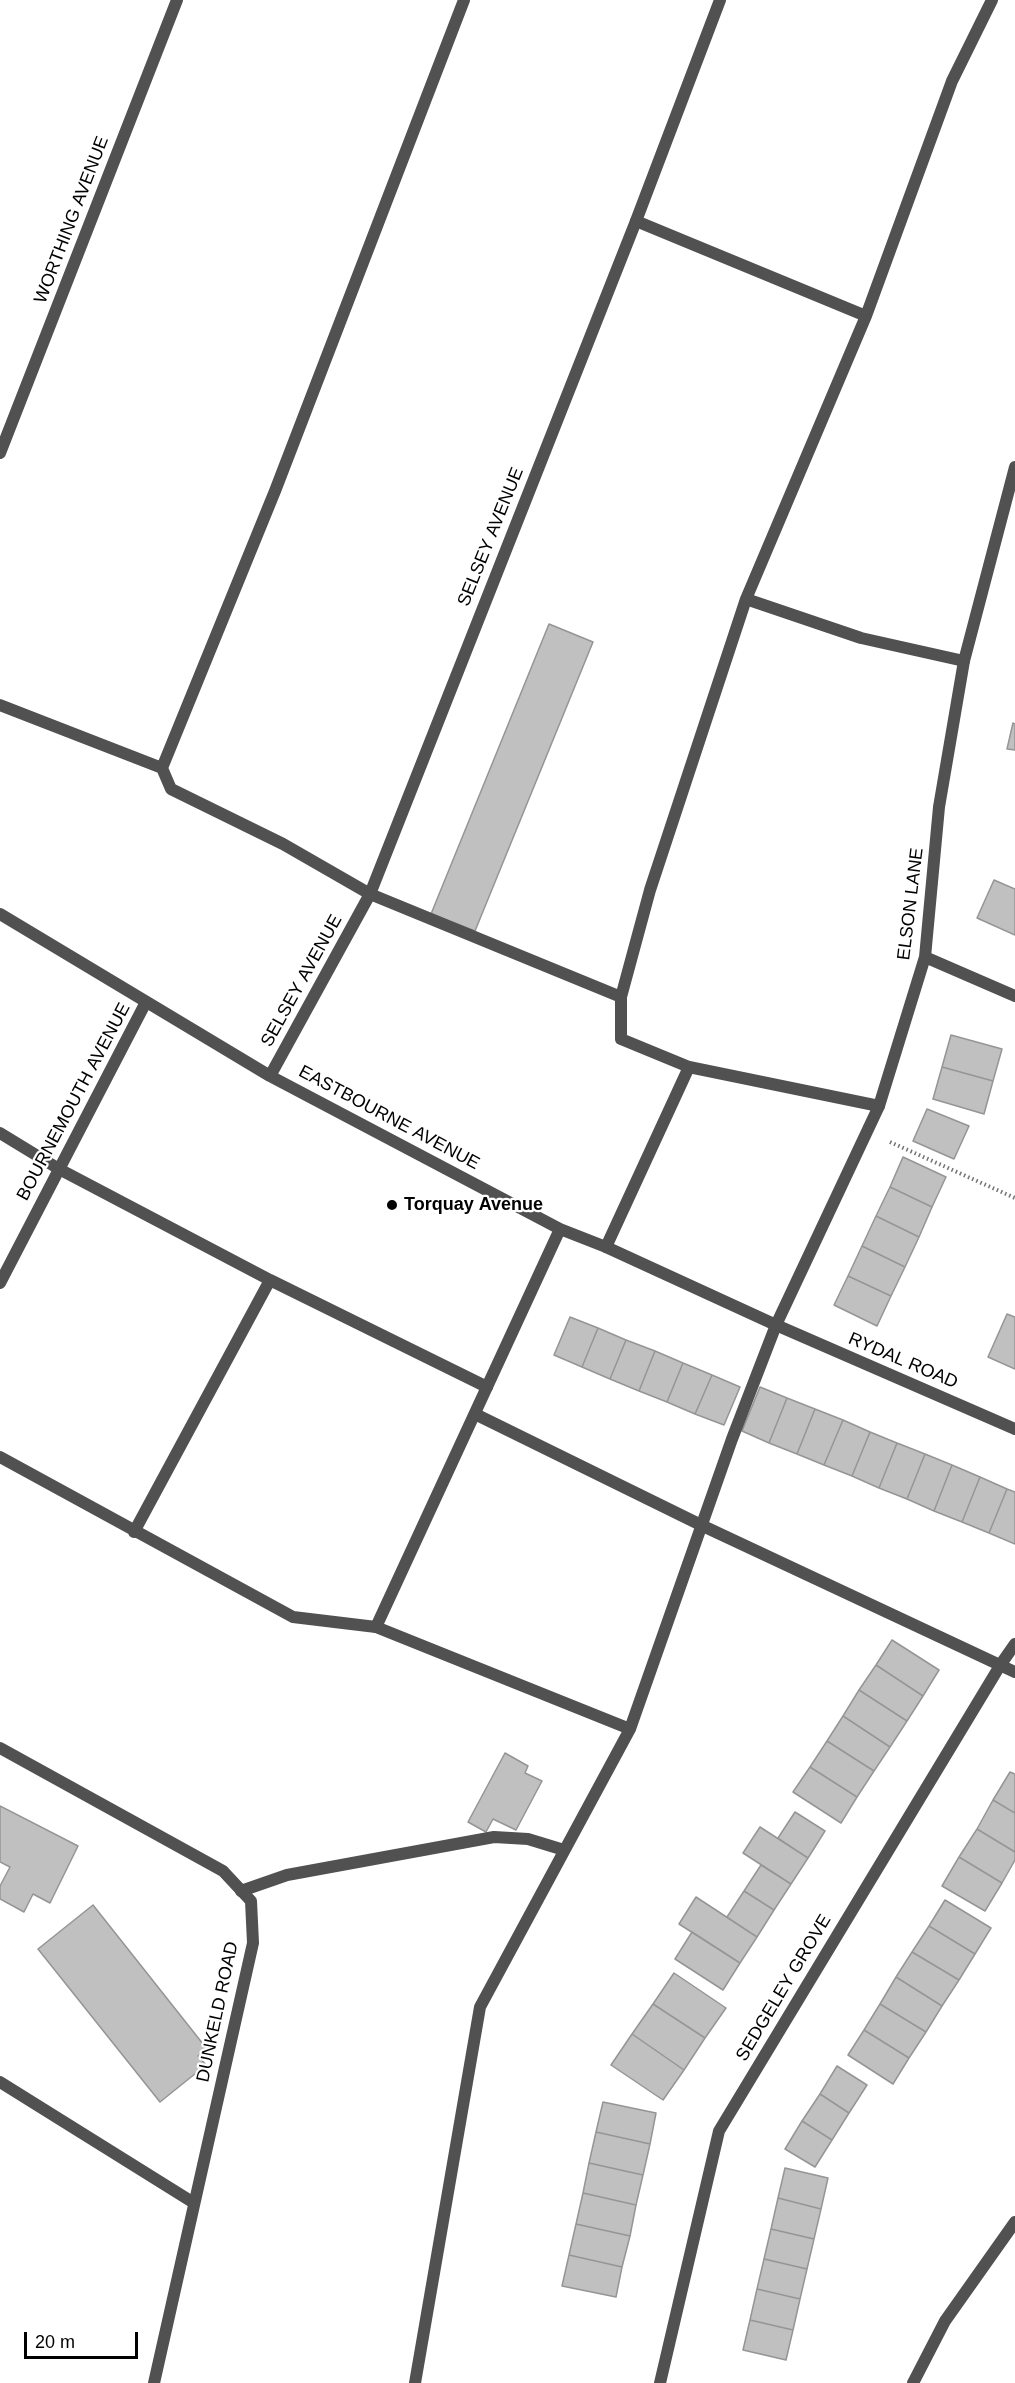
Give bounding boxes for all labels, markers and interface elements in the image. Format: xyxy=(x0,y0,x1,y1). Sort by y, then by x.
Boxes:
street label: WORTHING AVENUE xyxy=(30,133,114,307)
street label: SELSEY AVENUE xyxy=(453,464,529,610)
street label: ELSON LANE xyxy=(893,847,929,961)
street label: SELSEY AVENUE xyxy=(257,911,347,1051)
street label: BOURNEMOUTH AVENUE xyxy=(13,1000,135,1204)
street label: EASTBOURNE AVENUE xyxy=(295,1061,483,1175)
place label: Torquay Avenue xyxy=(404,1194,543,1216)
marker: Torquay Avenue xyxy=(385,1198,399,1212)
street label: RYDAL ROAD xyxy=(845,1328,961,1394)
street label: SEDGELEY GROVE xyxy=(732,1911,836,2065)
street label: DUNKELD ROAD xyxy=(193,1940,243,2084)
scale bar xyxy=(27,2320,141,2358)
text: 20 m xyxy=(35,2332,75,2352)

